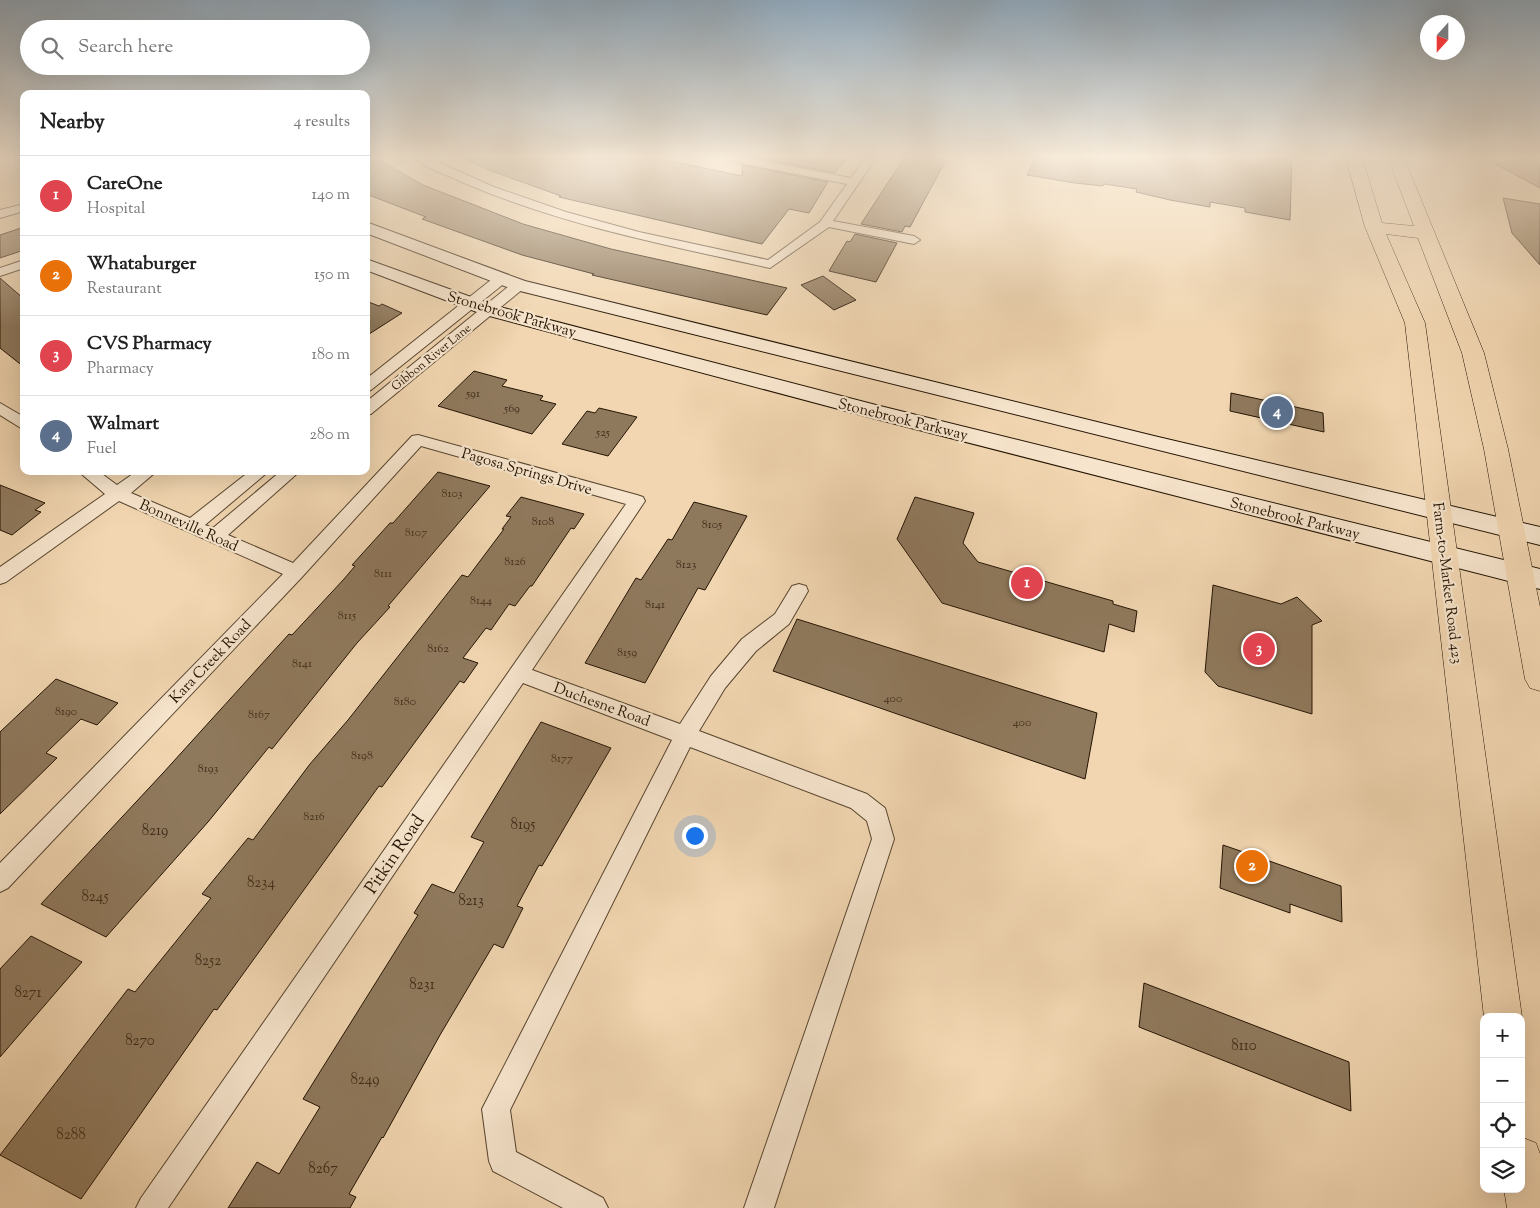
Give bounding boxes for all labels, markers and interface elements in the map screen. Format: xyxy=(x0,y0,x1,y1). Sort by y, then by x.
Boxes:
north arrow xyxy=(1420,15,1465,60)
search box xyxy=(20,20,370,75)
icon: search xyxy=(38,34,66,62)
text: Search here xyxy=(78,34,173,61)
text: Nearby xyxy=(40,108,105,138)
text: 4 results xyxy=(294,111,350,134)
text: CareOne xyxy=(87,171,163,198)
text: 1 xyxy=(53,184,59,207)
text: 140 m xyxy=(312,184,350,207)
text: Hospital xyxy=(87,198,145,221)
text: Whataburger xyxy=(87,251,197,278)
text: 2 xyxy=(52,264,60,287)
text: 150 m xyxy=(314,264,350,287)
text: Restaurant xyxy=(87,278,162,301)
street label: Stonebrook Parkway xyxy=(445,287,579,344)
street label: Gibbon River Lane xyxy=(388,320,476,396)
text: CVS Pharmacy xyxy=(87,331,212,358)
text: 3 xyxy=(53,344,59,367)
text: 180 m xyxy=(311,344,350,367)
text: Pharmacy xyxy=(87,358,154,381)
house number: 591 xyxy=(465,385,480,403)
pin: 4 xyxy=(1261,393,1293,431)
street label: Stonebrook Parkway xyxy=(835,394,970,447)
house number: 569 xyxy=(503,400,520,418)
text: Walmart xyxy=(87,411,159,438)
text: 4 xyxy=(52,424,60,447)
text: 280 m xyxy=(309,424,350,447)
house number: 525 xyxy=(595,424,610,442)
text: Fuel xyxy=(87,438,117,461)
street label: Pagosa Springs Drive xyxy=(459,444,594,501)
house number: 8103 xyxy=(441,485,463,503)
street label: Stonebrook Parkway xyxy=(1227,493,1362,546)
street label: Bonneville Road xyxy=(136,495,242,558)
street label: Farm-to-Market Road 423 xyxy=(1426,501,1467,665)
house number: 8108 xyxy=(532,513,554,531)
house number: 8105 xyxy=(702,516,722,534)
house number: 8107 xyxy=(405,524,427,542)
house number: 8126 xyxy=(504,553,526,571)
house number: 8123 xyxy=(676,556,696,574)
pin: 1 xyxy=(1011,564,1043,602)
house number: 8111 xyxy=(374,565,392,583)
house number: 8144 xyxy=(470,592,492,610)
house number: 8141 xyxy=(645,596,665,614)
house number: 8115 xyxy=(338,607,356,625)
street label: Kara Creek Road xyxy=(165,615,257,709)
pin: 3 xyxy=(1243,630,1275,668)
house number: 8162 xyxy=(427,640,449,658)
house number: 8159 xyxy=(617,644,637,662)
house number: 8141 xyxy=(292,655,312,673)
street label: Duchesne Road xyxy=(550,678,653,733)
house number: 400 xyxy=(884,690,902,708)
house number: 8180 xyxy=(394,693,416,711)
house number: 8190 xyxy=(55,703,77,721)
house number: 8167 xyxy=(248,706,270,724)
house number: 400 xyxy=(1013,714,1031,732)
house number: 8198 xyxy=(351,747,373,765)
house number: 8177 xyxy=(551,750,573,768)
house number: 8193 xyxy=(198,760,218,778)
house number: 8216 xyxy=(303,808,325,826)
street label: Pitkin Road xyxy=(359,810,432,900)
house number: 8195 xyxy=(510,815,536,836)
house number: 8219 xyxy=(142,821,168,842)
your location xyxy=(682,823,708,849)
pin: 2 xyxy=(1236,847,1268,885)
house number: 8234 xyxy=(247,873,275,894)
house number: 8245 xyxy=(81,887,109,908)
house number: 8213 xyxy=(458,891,484,912)
house number: 8252 xyxy=(195,951,221,972)
house number: 8231 xyxy=(409,975,435,996)
house number: 8271 xyxy=(15,983,42,1004)
map controls xyxy=(1480,1013,1525,1193)
button: + xyxy=(1480,1013,1525,1058)
house number: 8270 xyxy=(125,1031,155,1052)
house number: 8110 xyxy=(1231,1036,1257,1057)
button: − xyxy=(1480,1058,1525,1103)
house number: 8249 xyxy=(350,1070,380,1091)
button: locate xyxy=(1480,1103,1525,1148)
house number: 8288 xyxy=(56,1125,86,1146)
button: layers xyxy=(1480,1148,1525,1193)
house number: 8267 xyxy=(308,1159,338,1180)

